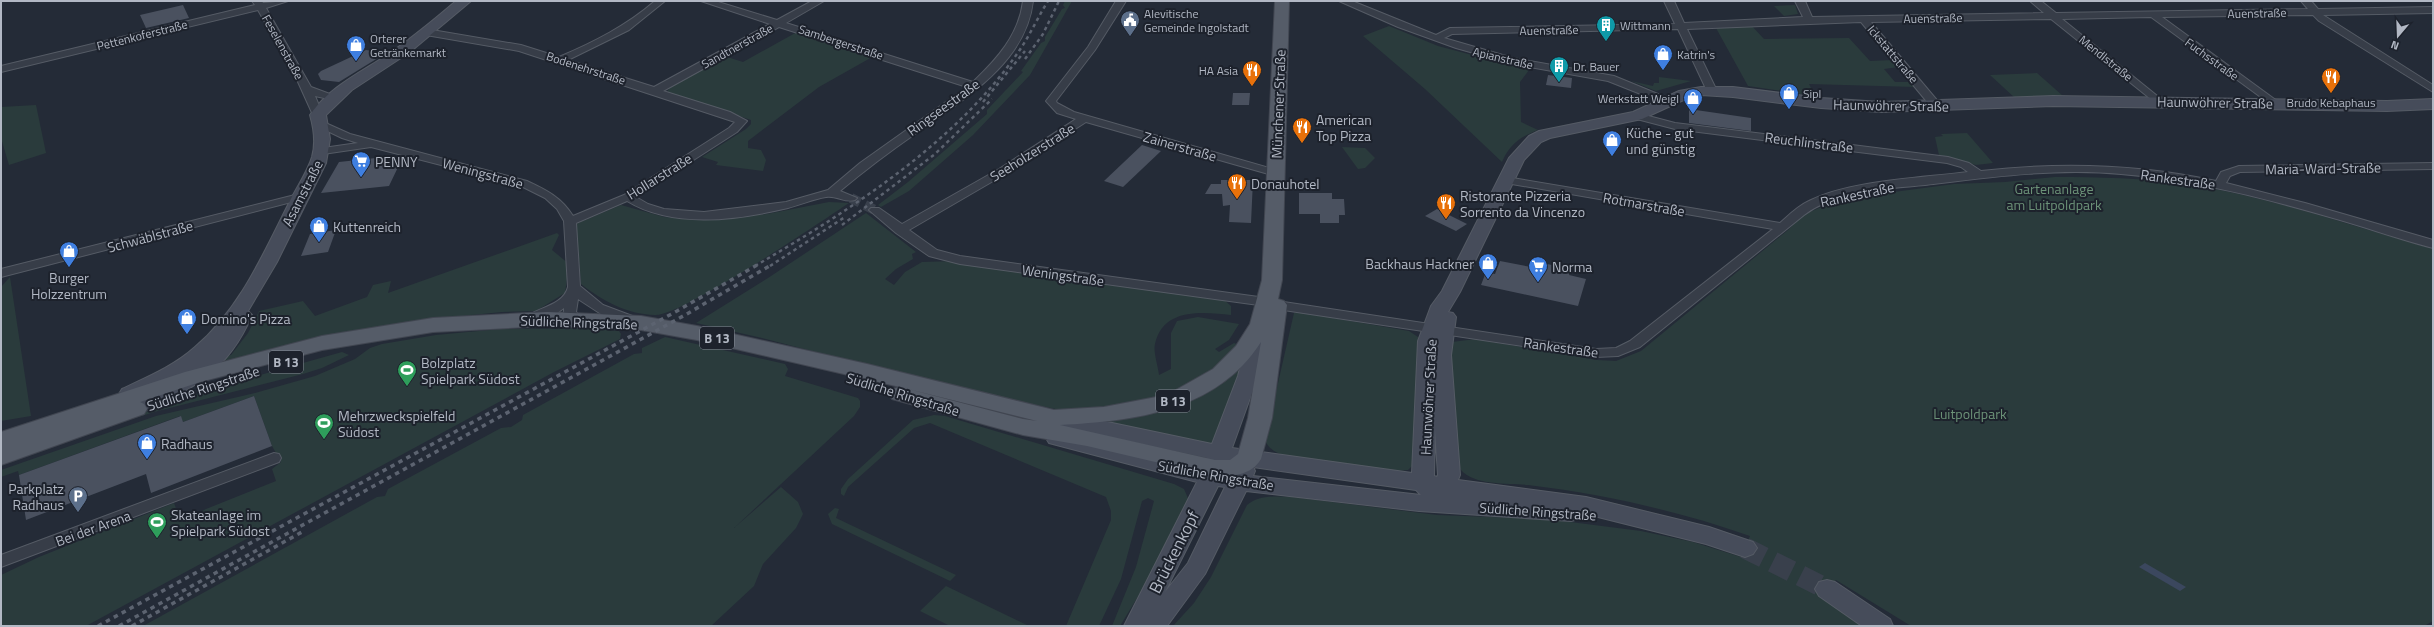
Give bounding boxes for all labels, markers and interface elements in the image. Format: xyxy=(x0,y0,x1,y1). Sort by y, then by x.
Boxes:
street label: Auenstraße xyxy=(2227,3,2287,23)
place label: Alevitische Gemeinde Ingolstadt xyxy=(1144,4,1249,37)
street label: Auenstraße xyxy=(1903,8,1963,28)
public building icon: Alevitische Gemeinde Ingolstadt xyxy=(1119,9,1141,37)
street label: Feselenstraße xyxy=(257,11,309,83)
building icon: Wittmann xyxy=(1595,14,1617,42)
street label: Pettenkoferstraße xyxy=(95,15,189,55)
place label: Wittmann xyxy=(1620,16,1671,35)
north arrow xyxy=(2378,16,2418,56)
street label: Sandtnerstraße xyxy=(698,19,776,73)
street label: Sambergerstraße xyxy=(796,19,886,65)
street label: Auenstraße xyxy=(1519,20,1579,40)
street label: Ickstattstraße xyxy=(1863,21,1923,87)
place label: Orterer Getränkemarkt xyxy=(370,29,447,62)
street label: Mendlstraße xyxy=(2075,30,2137,86)
street label: Fuchsstraße xyxy=(2181,33,2243,85)
shop icon: Orterer Getränkemarkt xyxy=(345,34,367,62)
text: N xyxy=(2389,37,2401,54)
street label: Apianstraße xyxy=(1471,42,1535,74)
shop icon: Katrin's xyxy=(1652,43,1674,71)
place label: Katrin's xyxy=(1677,45,1716,64)
street label: Bodenehrstraße xyxy=(544,46,628,90)
street label: Münchener Straße xyxy=(1266,49,1290,159)
building icon: Dr. Bauer xyxy=(1548,55,1570,83)
place label: Dr. Bauer xyxy=(1573,57,1619,76)
restaurant icon: HA Asia xyxy=(1241,59,1263,87)
place label: HA Asia xyxy=(1199,61,1238,80)
restaurant icon: Brudo Kebaphaus xyxy=(2320,66,2342,94)
street label: Ringseestraße xyxy=(902,73,984,141)
shop icon: Sipl xyxy=(1778,82,1800,110)
place label: Sipl xyxy=(1803,84,1821,103)
shop icon: Werkstatt Weigl xyxy=(1682,87,1704,115)
place label: Werkstatt Weigl xyxy=(1598,89,1679,108)
street label: Haunwöhrer Straße xyxy=(2157,90,2273,114)
street label: Haunwöhrer Straße xyxy=(1833,93,1949,117)
place label: Brudo Kebaphaus xyxy=(2286,93,2376,112)
place label: American Top Pizza xyxy=(1316,109,1372,146)
restaurant icon: American Top Pizza xyxy=(1291,116,1313,144)
street label: Seeholzerstraße xyxy=(986,118,1078,186)
place label: Küche - gut und günstig xyxy=(1626,122,1695,159)
street label: Zainerstraße xyxy=(1141,126,1219,166)
street label: Reuchlinstraße xyxy=(1764,126,1854,158)
shop icon: Küche - gut und günstig xyxy=(1601,129,1623,157)
street label: Hollarstraße xyxy=(622,148,696,204)
supermarket icon: PENNY xyxy=(350,150,372,178)
place label: PENNY xyxy=(375,151,418,172)
street label: Weningstraße xyxy=(440,152,526,194)
street label: Asamstraße xyxy=(276,156,328,230)
street label: Maria-Ward-Straße xyxy=(2265,156,2381,180)
street label: Rankestraße xyxy=(2139,163,2217,195)
restaurant icon: Donauhotel xyxy=(1226,172,1248,200)
place label: Donauhotel xyxy=(1251,173,1319,194)
street label: Rankestraße xyxy=(1818,176,1896,212)
park label: Gartenanlage am Luitpoldpark xyxy=(2006,178,2102,215)
place label: Ristorante Pizzeria Sorrento da Vincenzo xyxy=(1460,185,1585,222)
street label: Rotmarstraße xyxy=(1601,186,1687,222)
restaurant icon: Ristorante Pizzeria Sorrento da Vincenzo xyxy=(1435,192,1457,220)
street label: Schwäblstraße xyxy=(105,215,195,257)
shop icon: Kuttenreich xyxy=(308,215,330,243)
place label: Kuttenreich xyxy=(333,216,401,237)
shop icon: Burger Holzzentrum xyxy=(58,240,80,268)
shop icon: Backhaus Hackner xyxy=(1477,252,1499,280)
place label: Backhaus Hackner xyxy=(1365,253,1474,274)
supermarket icon: Norma xyxy=(1527,255,1549,283)
place label: Norma xyxy=(1552,256,1592,277)
street label: Weningstraße xyxy=(1020,259,1106,291)
place label: Burger Holzzentrum xyxy=(31,267,107,304)
shop icon: Domino's Pizza xyxy=(176,307,198,335)
place label: Domino's Pizza xyxy=(201,308,290,329)
street label: Südliche Ringstraße xyxy=(520,309,638,335)
road number: B 13 xyxy=(700,327,734,349)
street label: Rankestraße xyxy=(1522,331,1600,363)
street label: Haunwöhrer Straße xyxy=(1414,339,1442,455)
road number: B 13 xyxy=(269,351,303,373)
place label: Bolzplatz Spielpark Südost xyxy=(421,352,520,389)
sports icon: Bolzplatz Spielpark Südost xyxy=(396,359,418,387)
street label: Südliche Ringstraße xyxy=(144,360,262,416)
street label: Südliche Ringstraße xyxy=(844,367,962,421)
road number: B 13 xyxy=(1156,390,1190,412)
park label: Luitpoldpark xyxy=(1933,403,2007,424)
place label: Mehrzweckspielfeld Südost xyxy=(338,405,455,442)
sports icon: Mehrzweckspielfeld Südost xyxy=(313,412,335,440)
shop icon: Radhaus xyxy=(136,432,158,460)
place label: Radhaus xyxy=(161,433,213,454)
street label: Südliche Ringstraße xyxy=(1156,454,1276,496)
place label: Parkplatz Radhaus xyxy=(8,478,64,515)
parking icon: Parkplatz Radhaus xyxy=(67,485,89,513)
street label: Südliche Ringstraße xyxy=(1479,496,1597,526)
place label: Skateanlage im Spielpark Südost xyxy=(171,504,270,541)
street label: Bei der Arena xyxy=(52,505,134,551)
street label: Brückenkopf xyxy=(1142,506,1206,598)
sports icon: Skateanlage im Spielpark Südost xyxy=(146,511,168,539)

